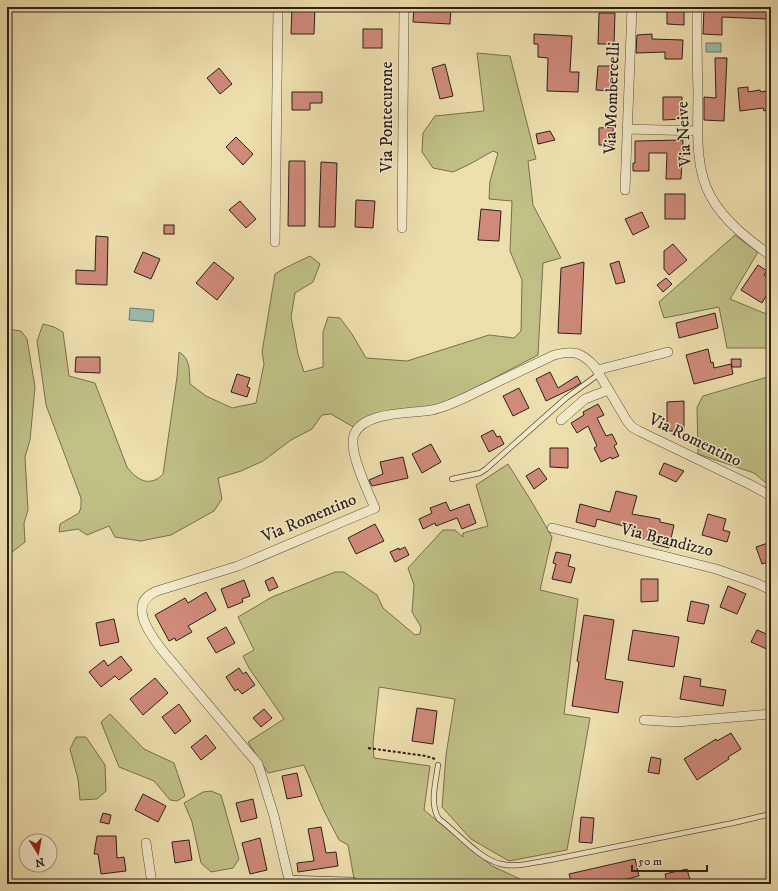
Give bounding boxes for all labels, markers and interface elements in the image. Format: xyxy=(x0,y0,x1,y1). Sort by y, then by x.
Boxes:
street label: Via Mombercelli xyxy=(599,41,625,156)
street label: Via Pontecurone xyxy=(376,62,398,173)
street label: Via Neive xyxy=(671,101,697,168)
street label: Via Romentino xyxy=(644,408,745,472)
street label: Via Romentino xyxy=(257,488,360,548)
street label: Via Brandizzo xyxy=(617,518,716,562)
north arrow xyxy=(18,833,58,873)
scale bar xyxy=(632,847,707,873)
text: N xyxy=(34,854,45,870)
text: 50 m xyxy=(638,854,662,869)

